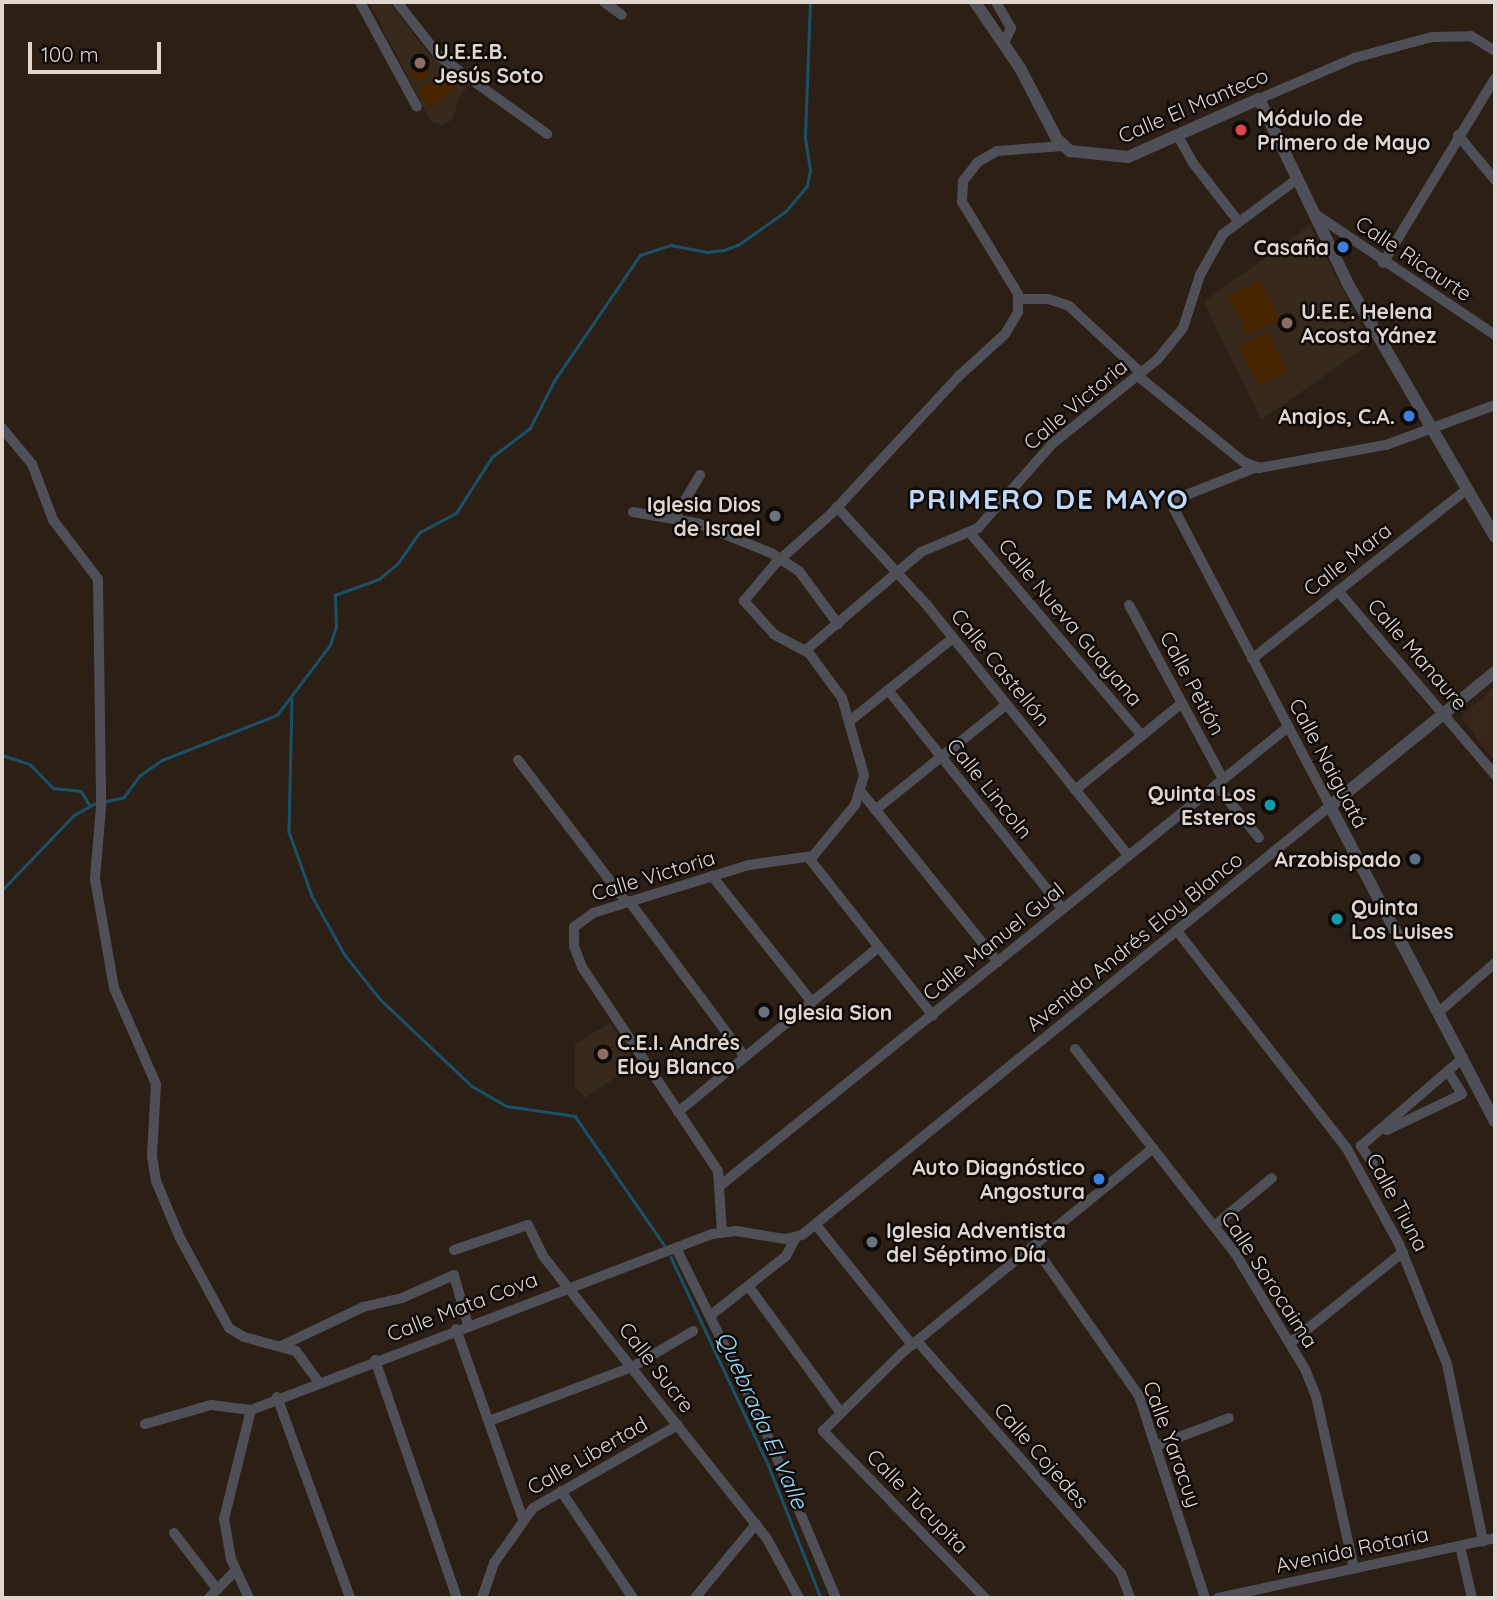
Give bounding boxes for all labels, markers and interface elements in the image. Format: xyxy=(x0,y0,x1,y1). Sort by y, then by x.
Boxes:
scale bar xyxy=(32,28,164,72)
place label: U.E.E.B. Jesús Soto xyxy=(434,38,544,88)
text: 100 m xyxy=(41,41,99,67)
marker: U.E.E.B. Jesús Soto xyxy=(412,55,428,71)
street label: Calle El Manteco xyxy=(1114,62,1272,148)
place label: Módulo de Primero de Mayo xyxy=(1257,105,1430,155)
marker: Módulo de Primero de Mayo xyxy=(1231,120,1251,140)
street label: Calle Ricaurte xyxy=(1351,210,1477,306)
place label: Casaña xyxy=(1253,234,1329,260)
marker: Casaña xyxy=(1335,239,1351,255)
place label: U.E.E. Helena Acosta Yánez xyxy=(1301,298,1436,348)
marker: U.E.E. Helena Acosta Yánez xyxy=(1279,315,1295,331)
street label: Calle Victoria xyxy=(1018,353,1132,455)
place label: Anajos, C.A. xyxy=(1278,403,1395,429)
marker: Anajos, C.A. xyxy=(1401,408,1417,424)
district label: PRIMERO DE MAYO xyxy=(910,482,1188,516)
place label: Iglesia Dios de Israel xyxy=(647,491,761,541)
marker: Iglesia Dios de Israel xyxy=(767,508,783,524)
street label: Calle Mara xyxy=(1298,517,1396,601)
street label: Calle Nueva Guayana xyxy=(994,533,1148,711)
street label: Calle Manaure xyxy=(1363,593,1473,715)
street label: Calle Castellón xyxy=(946,603,1056,731)
street label: Calle Petión xyxy=(1155,627,1231,739)
street label: Calle Naiguatá xyxy=(1284,694,1374,832)
street label: Calle Lincoln xyxy=(942,733,1038,843)
place label: Quinta Los Esteros xyxy=(1148,780,1256,830)
marker: Quinta Los Esteros xyxy=(1262,797,1278,813)
street label: Calle Victoria xyxy=(588,844,718,906)
street label: Avenida Andrés Eloy Blanco xyxy=(1021,846,1247,1036)
place label: Arzobispado xyxy=(1274,846,1401,872)
marker: Arzobispado xyxy=(1407,851,1423,867)
street label: Calle Manuel Gual xyxy=(917,876,1069,1006)
place label: Quinta Los Luises xyxy=(1351,894,1454,944)
marker: Quinta Los Luises xyxy=(1329,911,1345,927)
place label: Iglesia Sion xyxy=(778,999,892,1025)
marker: Iglesia Sion xyxy=(756,1004,772,1020)
place label: C.E.I. Andrés Eloy Blanco xyxy=(617,1029,740,1079)
marker: C.E.I. Andrés Eloy Blanco xyxy=(595,1046,611,1062)
street label: Calle Tiuna xyxy=(1362,1149,1434,1255)
place label: Auto Diagnóstico Angostura xyxy=(912,1154,1085,1204)
marker: Auto Diagnóstico Angostura xyxy=(1091,1171,1107,1187)
street label: Calle Sorocaima xyxy=(1216,1206,1324,1352)
place label: Iglesia Adventista del Séptimo Día xyxy=(886,1217,1066,1267)
marker: Iglesia Adventista del Séptimo Día xyxy=(864,1234,880,1250)
street label: Calle Mata Cova xyxy=(383,1266,541,1346)
street label: Calle Sucre xyxy=(614,1317,700,1417)
water label: Quebrada El Valle xyxy=(710,1327,814,1513)
street label: Calle Yaracuy xyxy=(1138,1377,1208,1511)
street label: Calle Cojedes xyxy=(989,1397,1095,1513)
street label: Calle Libertad xyxy=(523,1410,651,1500)
street label: Calle Tucupita xyxy=(862,1444,974,1558)
street label: Avenida Rotaria xyxy=(1273,1521,1431,1577)

